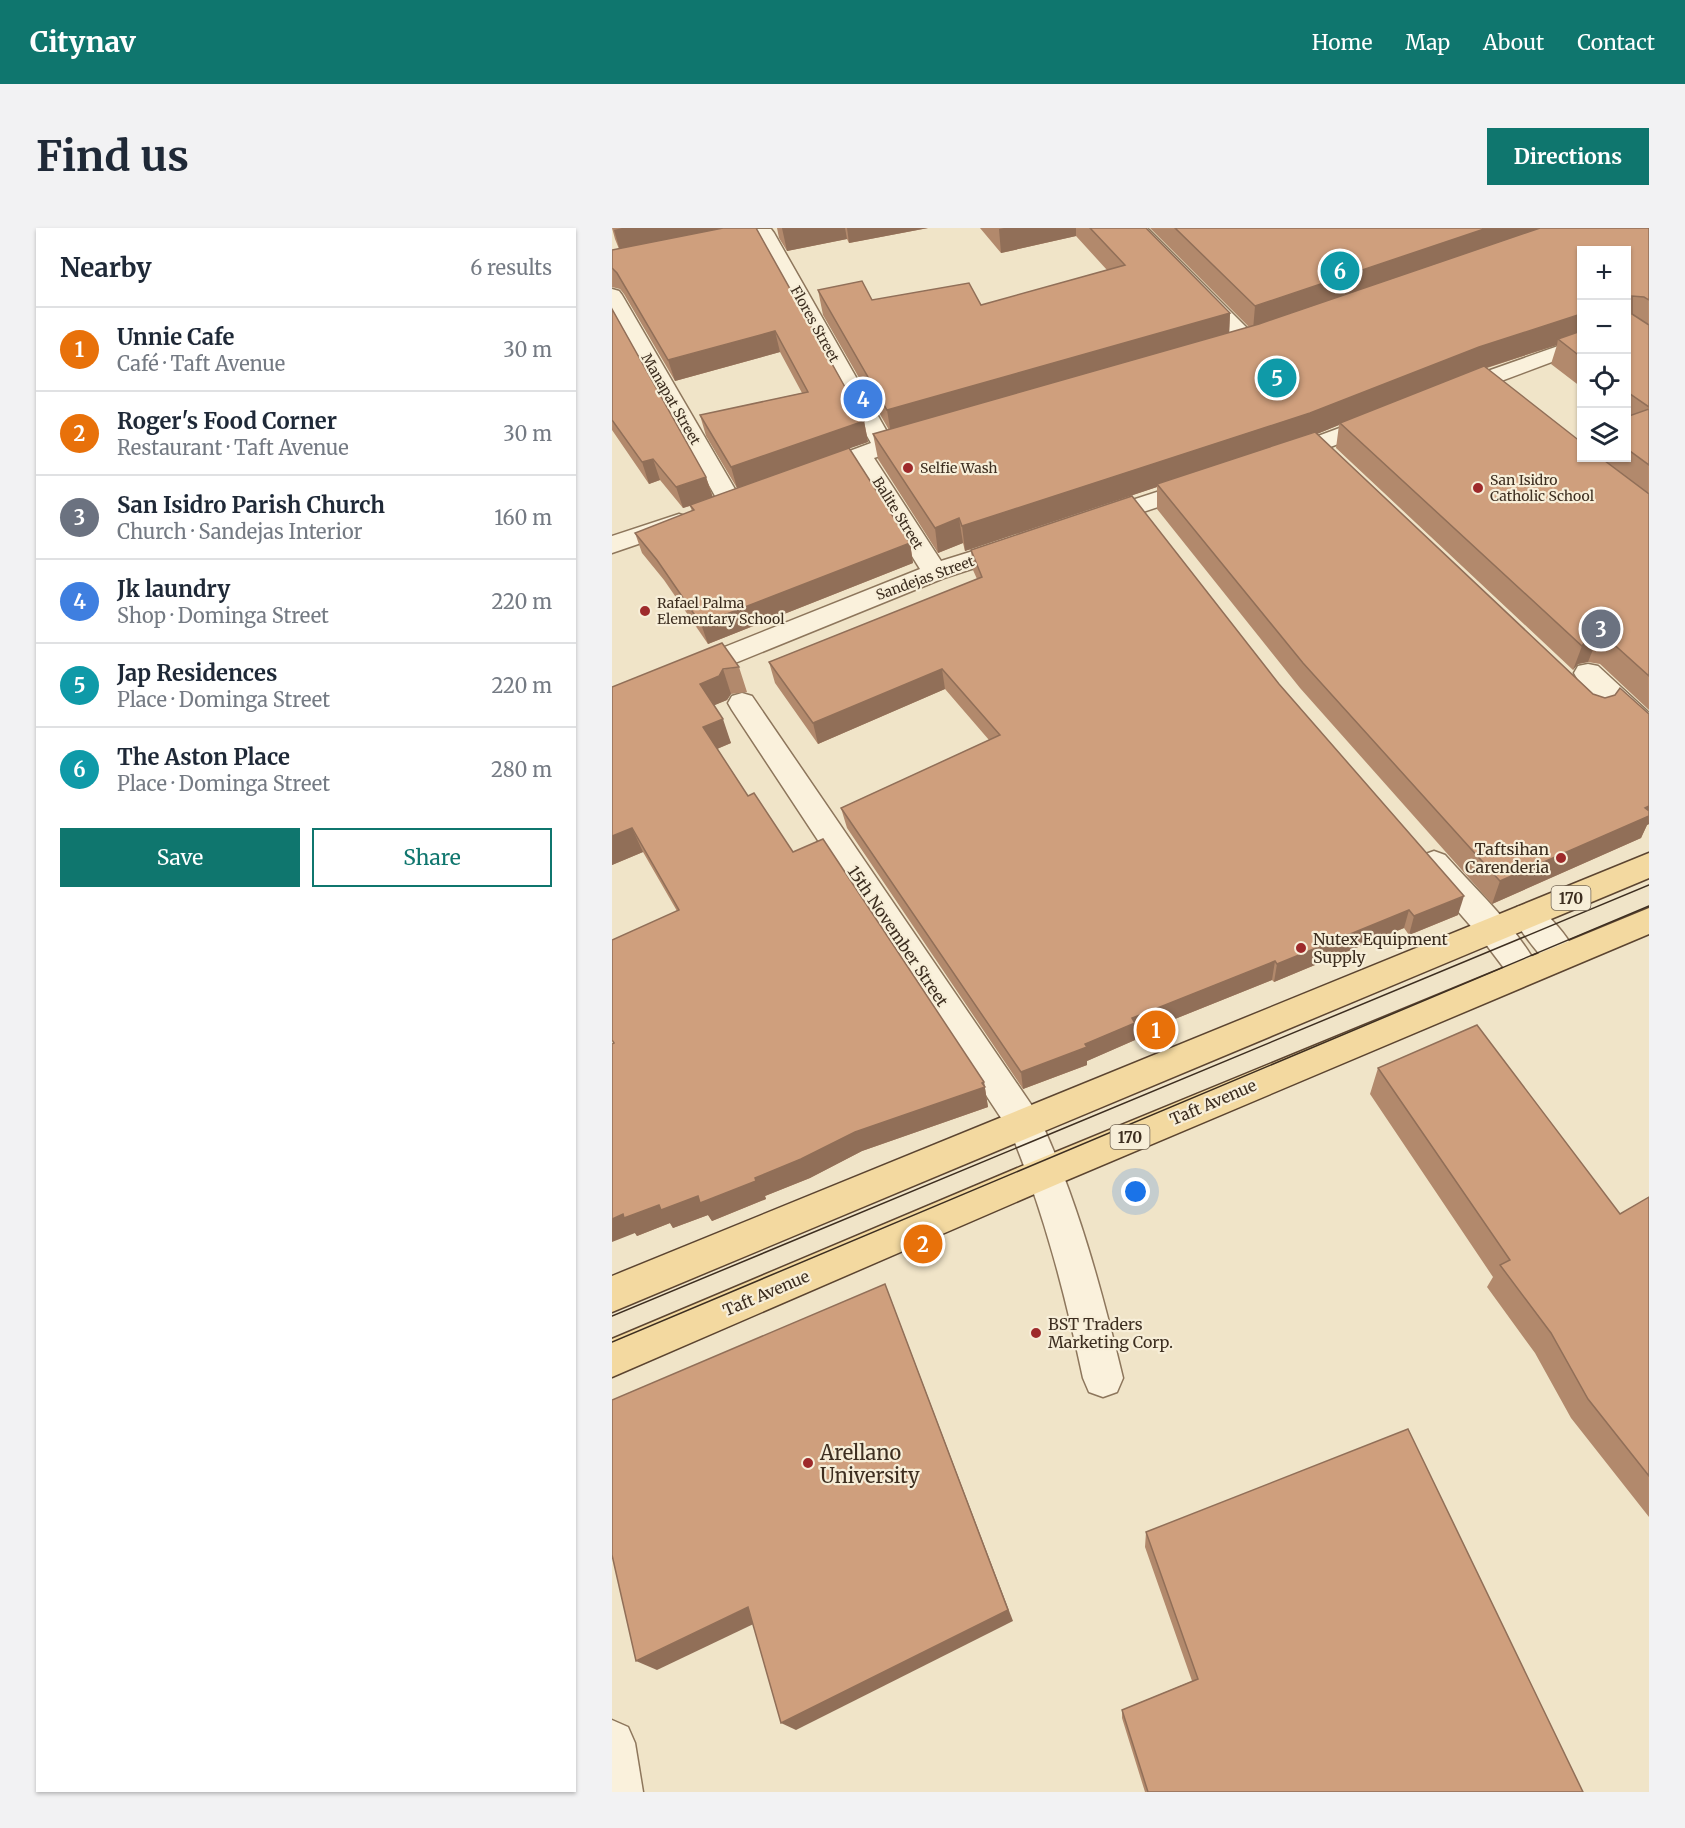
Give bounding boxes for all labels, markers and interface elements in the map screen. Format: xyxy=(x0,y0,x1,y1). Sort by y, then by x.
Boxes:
text: Citynav xyxy=(30,24,136,60)
text: Home xyxy=(1312,29,1372,56)
text: Map xyxy=(1405,29,1450,56)
text: About xyxy=(1483,29,1544,56)
text: Contact xyxy=(1577,29,1655,56)
button: Directions xyxy=(1487,128,1649,185)
text: Find us xyxy=(36,130,189,182)
map controls xyxy=(1577,246,1631,462)
button: + xyxy=(1577,246,1631,300)
pin: 6 xyxy=(1320,248,1360,294)
text: Nearby xyxy=(60,251,152,284)
text: 6 results xyxy=(470,255,552,280)
street label: Flores Street xyxy=(787,283,844,366)
button: − xyxy=(1577,300,1631,354)
text: Unnie Cafe xyxy=(117,323,234,351)
text: 1 xyxy=(75,337,84,362)
text: 30 m xyxy=(503,337,552,362)
street label: Manapat Street xyxy=(637,350,705,449)
text: Café · Taft Avenue xyxy=(117,351,285,376)
button: locate xyxy=(1577,354,1631,408)
pin: 5 xyxy=(1258,356,1296,400)
pin: 4 xyxy=(844,376,882,422)
text: Roger's Food Corner xyxy=(117,407,337,435)
button: layers xyxy=(1577,408,1631,462)
text: 2 xyxy=(74,421,85,446)
text: 30 m xyxy=(503,421,552,446)
text: Restaurant · Taft Avenue xyxy=(117,435,349,460)
place label: Selfie Wash xyxy=(920,459,998,477)
marker: Selfie Wash xyxy=(901,461,915,475)
place label: San Isidro Catholic School xyxy=(1490,471,1595,505)
street label: Balite Street xyxy=(869,474,928,553)
marker: San Isidro Catholic School xyxy=(1471,481,1485,495)
text: San Isidro Parish Church xyxy=(117,491,385,519)
text: 3 xyxy=(74,505,85,530)
text: 160 m xyxy=(494,505,552,530)
text: Church · Sandejas Interior xyxy=(117,519,362,544)
street label: Sandejas Street xyxy=(873,552,977,604)
text: Jk laundry xyxy=(117,575,230,603)
text: 4 xyxy=(73,589,86,614)
text: 220 m xyxy=(492,589,552,614)
place label: Rafael Palma Elementary School xyxy=(657,594,785,628)
text: Shop · Dominga Street xyxy=(117,603,329,628)
marker: Rafael Palma Elementary School xyxy=(638,604,652,618)
pin: 3 xyxy=(1582,606,1620,652)
text: Jap Residences xyxy=(117,659,277,687)
text: 5 xyxy=(74,673,85,698)
text: 220 m xyxy=(492,673,552,698)
text: Place · Dominga Street xyxy=(117,687,330,712)
text: The Aston Place xyxy=(117,743,290,771)
text: 6 xyxy=(73,757,86,782)
text: 280 m xyxy=(491,757,552,782)
text: Place · Dominga Street xyxy=(117,771,330,796)
button: Save xyxy=(60,828,300,887)
button: Share xyxy=(312,828,552,887)
place label: Taftsihan Carenderia xyxy=(1465,839,1549,877)
marker: Taftsihan Carenderia xyxy=(1554,851,1568,865)
street label: 15th November Street xyxy=(843,862,953,1011)
road number: 170 xyxy=(1552,886,1590,910)
place label: Nutex Equipment Supply xyxy=(1313,929,1449,967)
marker: Nutex Equipment Supply xyxy=(1294,941,1308,955)
pin: 1 xyxy=(1136,1008,1176,1052)
street label: Taft Avenue xyxy=(1167,1075,1259,1129)
road number: 170 xyxy=(1110,1125,1150,1149)
your location xyxy=(1121,1177,1150,1206)
pin: 2 xyxy=(904,1222,942,1266)
street label: Taft Avenue xyxy=(720,1266,812,1320)
place label: BST Traders Marketing Corp. xyxy=(1048,1314,1173,1352)
marker: BST Traders Marketing Corp. xyxy=(1029,1326,1043,1340)
place label: Arellano University xyxy=(819,1440,920,1488)
marker: Arellano University xyxy=(801,1456,815,1470)

